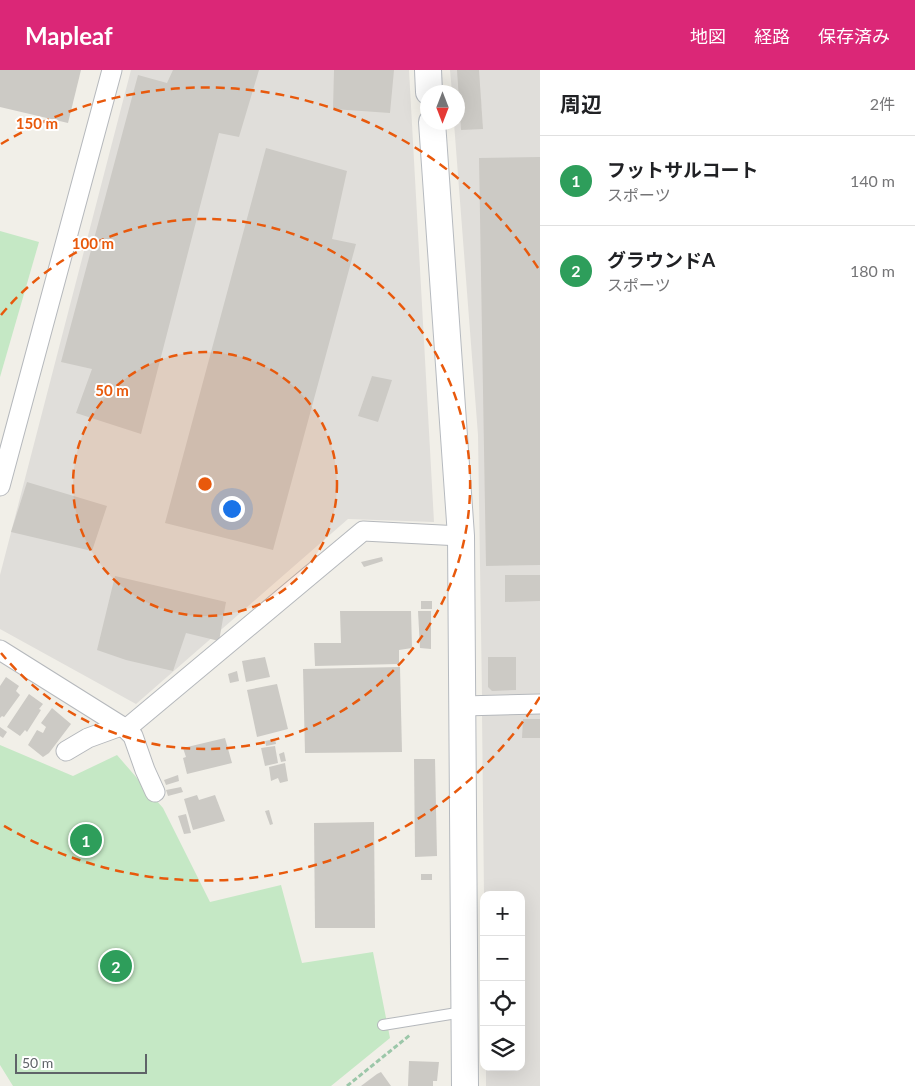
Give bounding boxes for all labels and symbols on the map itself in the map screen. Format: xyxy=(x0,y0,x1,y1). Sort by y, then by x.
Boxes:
north arrow xyxy=(420,85,465,130)
text: 150 m xyxy=(16,114,58,132)
text: 100 m xyxy=(72,234,114,252)
text: 50 m xyxy=(95,381,129,399)
centre of rings xyxy=(196,475,214,493)
your location xyxy=(219,496,245,522)
pin: 1 xyxy=(70,821,102,859)
pin: 2 xyxy=(100,947,132,985)
scale bar xyxy=(15,1051,148,1074)

